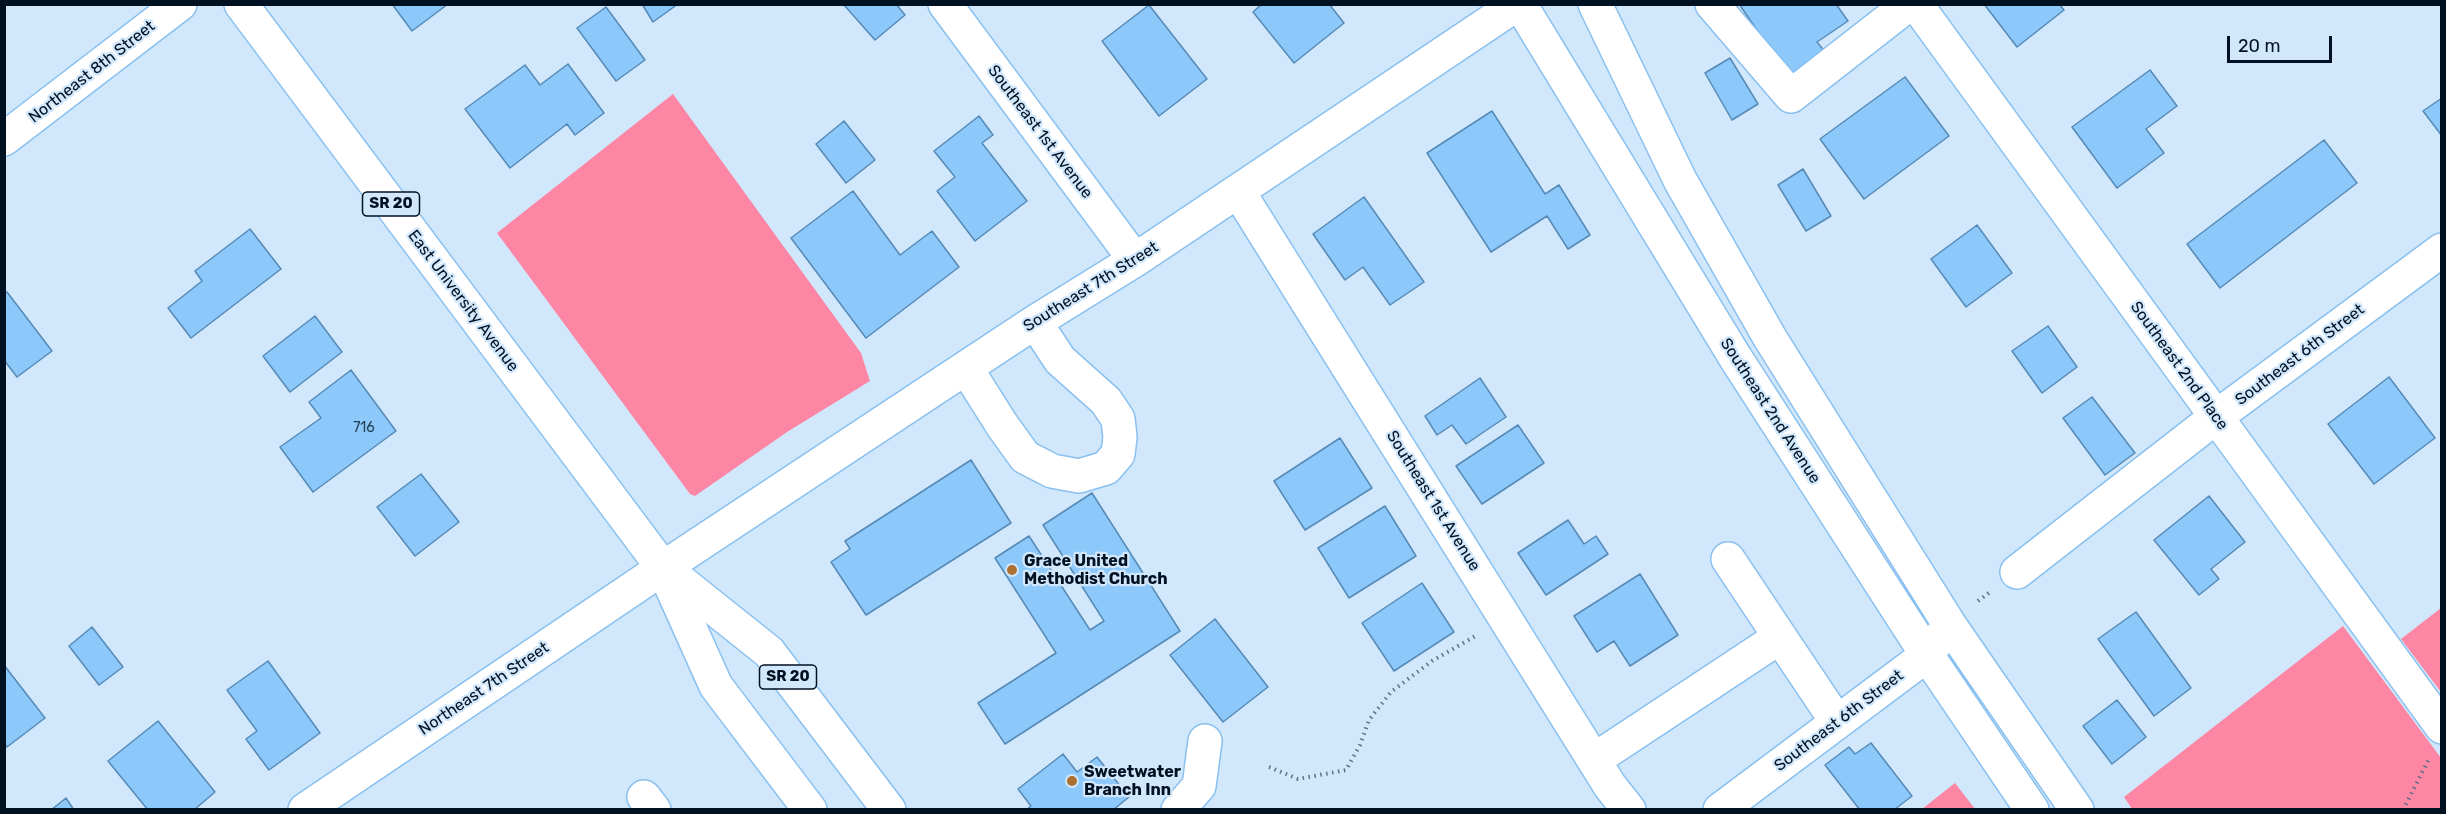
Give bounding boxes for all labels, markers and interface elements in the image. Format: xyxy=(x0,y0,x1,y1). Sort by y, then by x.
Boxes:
street label: Northeast 8th Street xyxy=(25,17,159,127)
scale bar xyxy=(2230,24,2335,62)
text: 20 m xyxy=(2238,35,2280,57)
street label: Southeast 1st Avenue xyxy=(984,61,1096,203)
road number: SR 20 xyxy=(362,192,420,216)
street label: East University Avenue xyxy=(403,226,523,376)
street label: Southeast 7th Street xyxy=(1020,238,1162,336)
street label: Southeast 2nd Place xyxy=(2126,298,2232,434)
street label: Southeast 6th Street xyxy=(2232,300,2368,410)
street label: Southeast 2nd Avenue xyxy=(1716,335,1824,487)
house number: 716 xyxy=(353,420,375,436)
street label: Southeast 1st Avenue xyxy=(1382,427,1484,575)
place label: Grace United Methodist Church xyxy=(1024,551,1168,589)
marker: Grace United Methodist Church xyxy=(1005,563,1019,577)
street label: Northeast 7th Street xyxy=(415,638,553,740)
road number: SR 20 xyxy=(760,665,816,689)
street label: Southeast 6th Street xyxy=(1771,666,1907,776)
place label: Sweetwater Branch Inn xyxy=(1084,762,1181,800)
marker: Sweetwater Branch Inn xyxy=(1065,774,1079,788)

